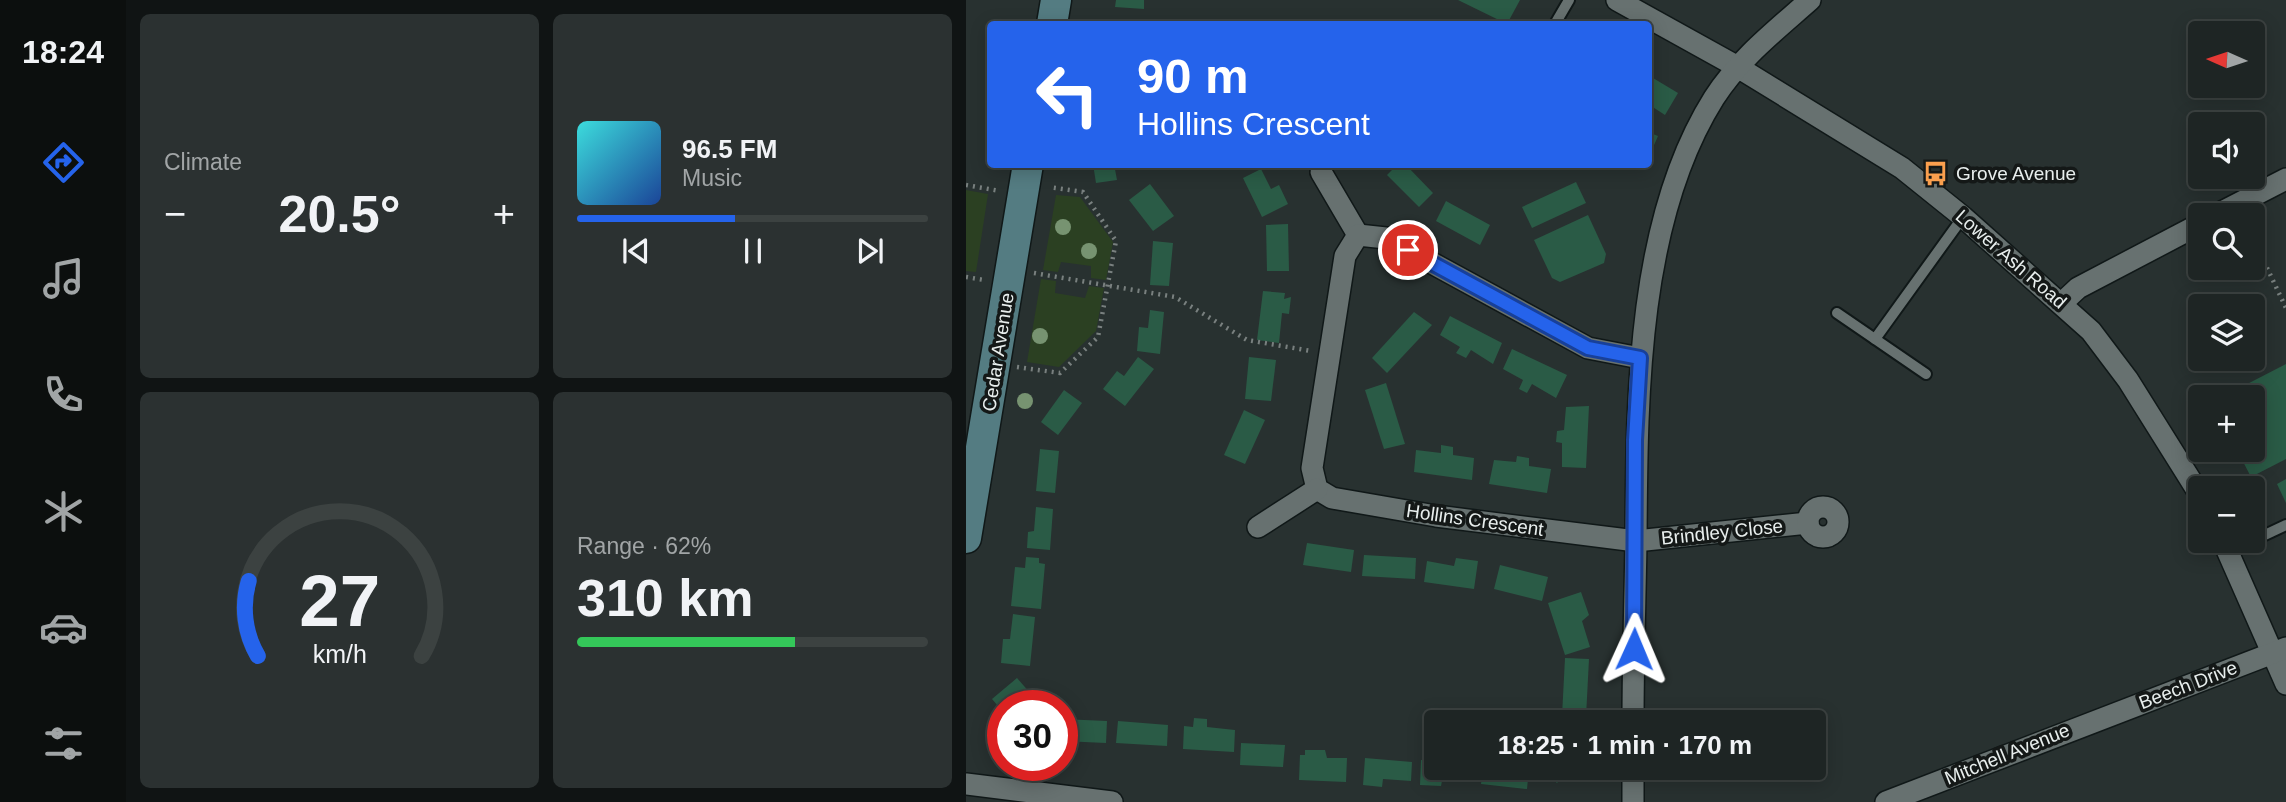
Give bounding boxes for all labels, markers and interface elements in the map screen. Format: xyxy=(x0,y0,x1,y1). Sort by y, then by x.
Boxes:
north arrow xyxy=(2188,21,2264,98)
map controls xyxy=(2188,21,2265,553)
text: 18:24 xyxy=(22,34,104,70)
icon: left xyxy=(1022,49,1113,140)
text: 90 m xyxy=(1137,49,1249,103)
text: Hollins Crescent xyxy=(1137,106,1370,142)
button: sound xyxy=(2188,112,2265,189)
text: 96.5 FM xyxy=(682,134,777,164)
icon: directions xyxy=(39,138,88,187)
text: Climate xyxy=(164,149,242,175)
bus stop icon: Grove Avenue xyxy=(1922,159,1950,187)
place label: Grove Avenue xyxy=(1956,163,2076,184)
text: Music xyxy=(682,165,742,191)
text: 20.5° xyxy=(278,185,401,243)
text: − xyxy=(164,193,186,235)
text: + xyxy=(493,193,515,235)
button: search xyxy=(2188,203,2265,280)
street label: Lower Ash Road xyxy=(1951,205,2071,313)
pin xyxy=(1378,220,1438,280)
icon: arrive xyxy=(1389,231,1427,269)
icon: previous xyxy=(617,232,655,270)
icon: pause xyxy=(734,232,772,270)
icon: next xyxy=(851,232,889,270)
icon: music xyxy=(39,254,88,303)
street label: Cedar Avenue xyxy=(978,291,1018,413)
button: layers xyxy=(2188,294,2265,371)
icon: phone xyxy=(39,370,88,419)
button: + xyxy=(2188,385,2265,462)
button: − xyxy=(2188,476,2265,553)
icon: climate xyxy=(39,487,88,536)
street label: Hollins Crescent xyxy=(1405,500,1546,540)
street label: Brindley Close xyxy=(1660,515,1784,549)
text: Range · 62% xyxy=(577,533,711,559)
text: 27 xyxy=(299,560,380,641)
text: 310 km xyxy=(577,569,753,627)
icon: car xyxy=(39,603,88,652)
position arrow xyxy=(1597,612,1671,686)
text: km/h xyxy=(312,640,367,668)
street label: Beech Drive xyxy=(2136,657,2240,713)
speed limit sign: 30 xyxy=(987,690,1078,781)
icon: filters xyxy=(39,719,88,768)
street label: Mitchell Avenue xyxy=(1942,719,2072,789)
text: 18:25 · 1 min · 170 m xyxy=(1498,730,1752,760)

